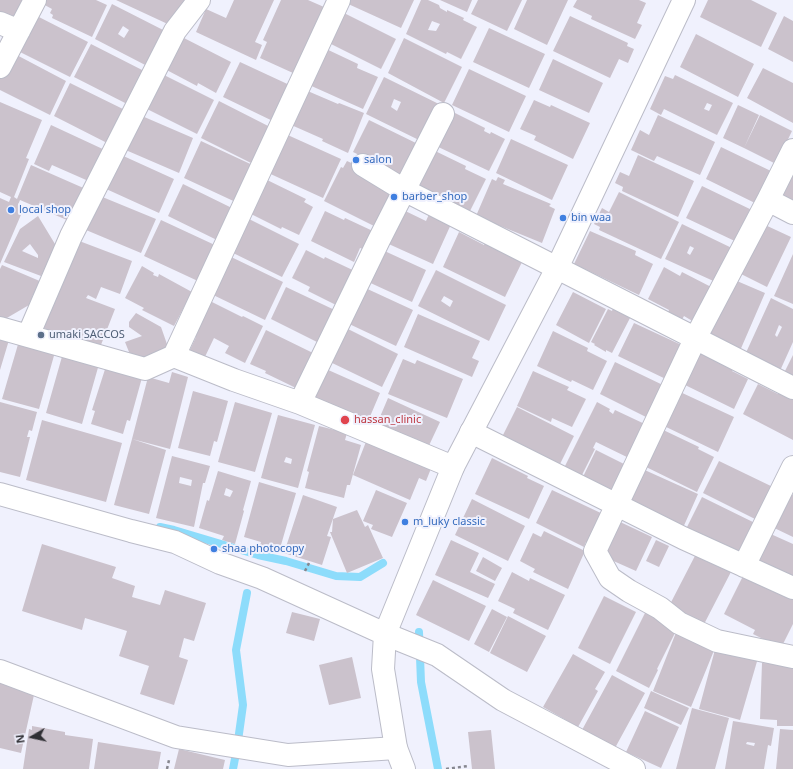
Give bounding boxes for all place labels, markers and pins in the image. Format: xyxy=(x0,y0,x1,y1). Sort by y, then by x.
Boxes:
place label: salon xyxy=(364,153,392,167)
marker: salon xyxy=(351,155,361,165)
place label: barber_shop xyxy=(402,190,467,204)
marker: barber_shop xyxy=(389,192,399,202)
place label: local shop xyxy=(19,203,71,217)
marker: local shop xyxy=(6,205,16,215)
place label: bin waa xyxy=(571,211,611,225)
marker: bin waa xyxy=(558,213,568,223)
place label: umaki SACCOS xyxy=(49,328,125,342)
marker: umaki SACCOS xyxy=(36,330,46,340)
place label: hassan_clinic xyxy=(354,413,421,427)
marker: hassan_clinic xyxy=(339,414,351,426)
place label: m_luky classic xyxy=(413,515,485,529)
marker: m_luky classic xyxy=(400,517,410,527)
place label: shaa photocopy xyxy=(222,542,304,556)
marker: shaa photocopy xyxy=(209,544,219,554)

